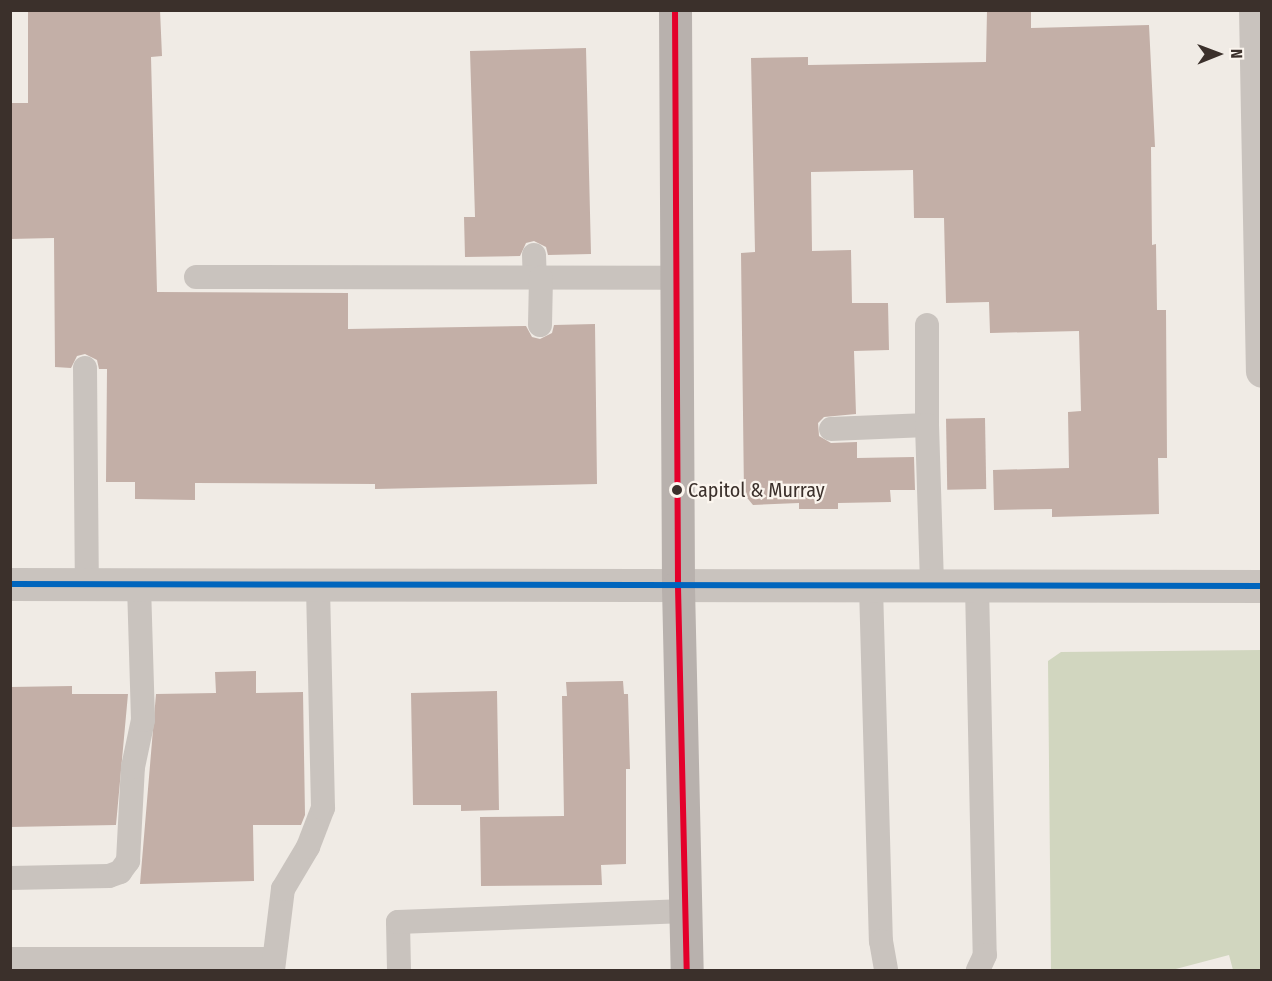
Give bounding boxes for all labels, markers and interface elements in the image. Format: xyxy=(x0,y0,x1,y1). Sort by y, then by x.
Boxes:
north arrow xyxy=(1188,24,1248,84)
text: N xyxy=(1227,49,1246,59)
place label: Capitol & Murray xyxy=(688,478,825,502)
marker: Capitol & Murray xyxy=(671,484,683,496)

